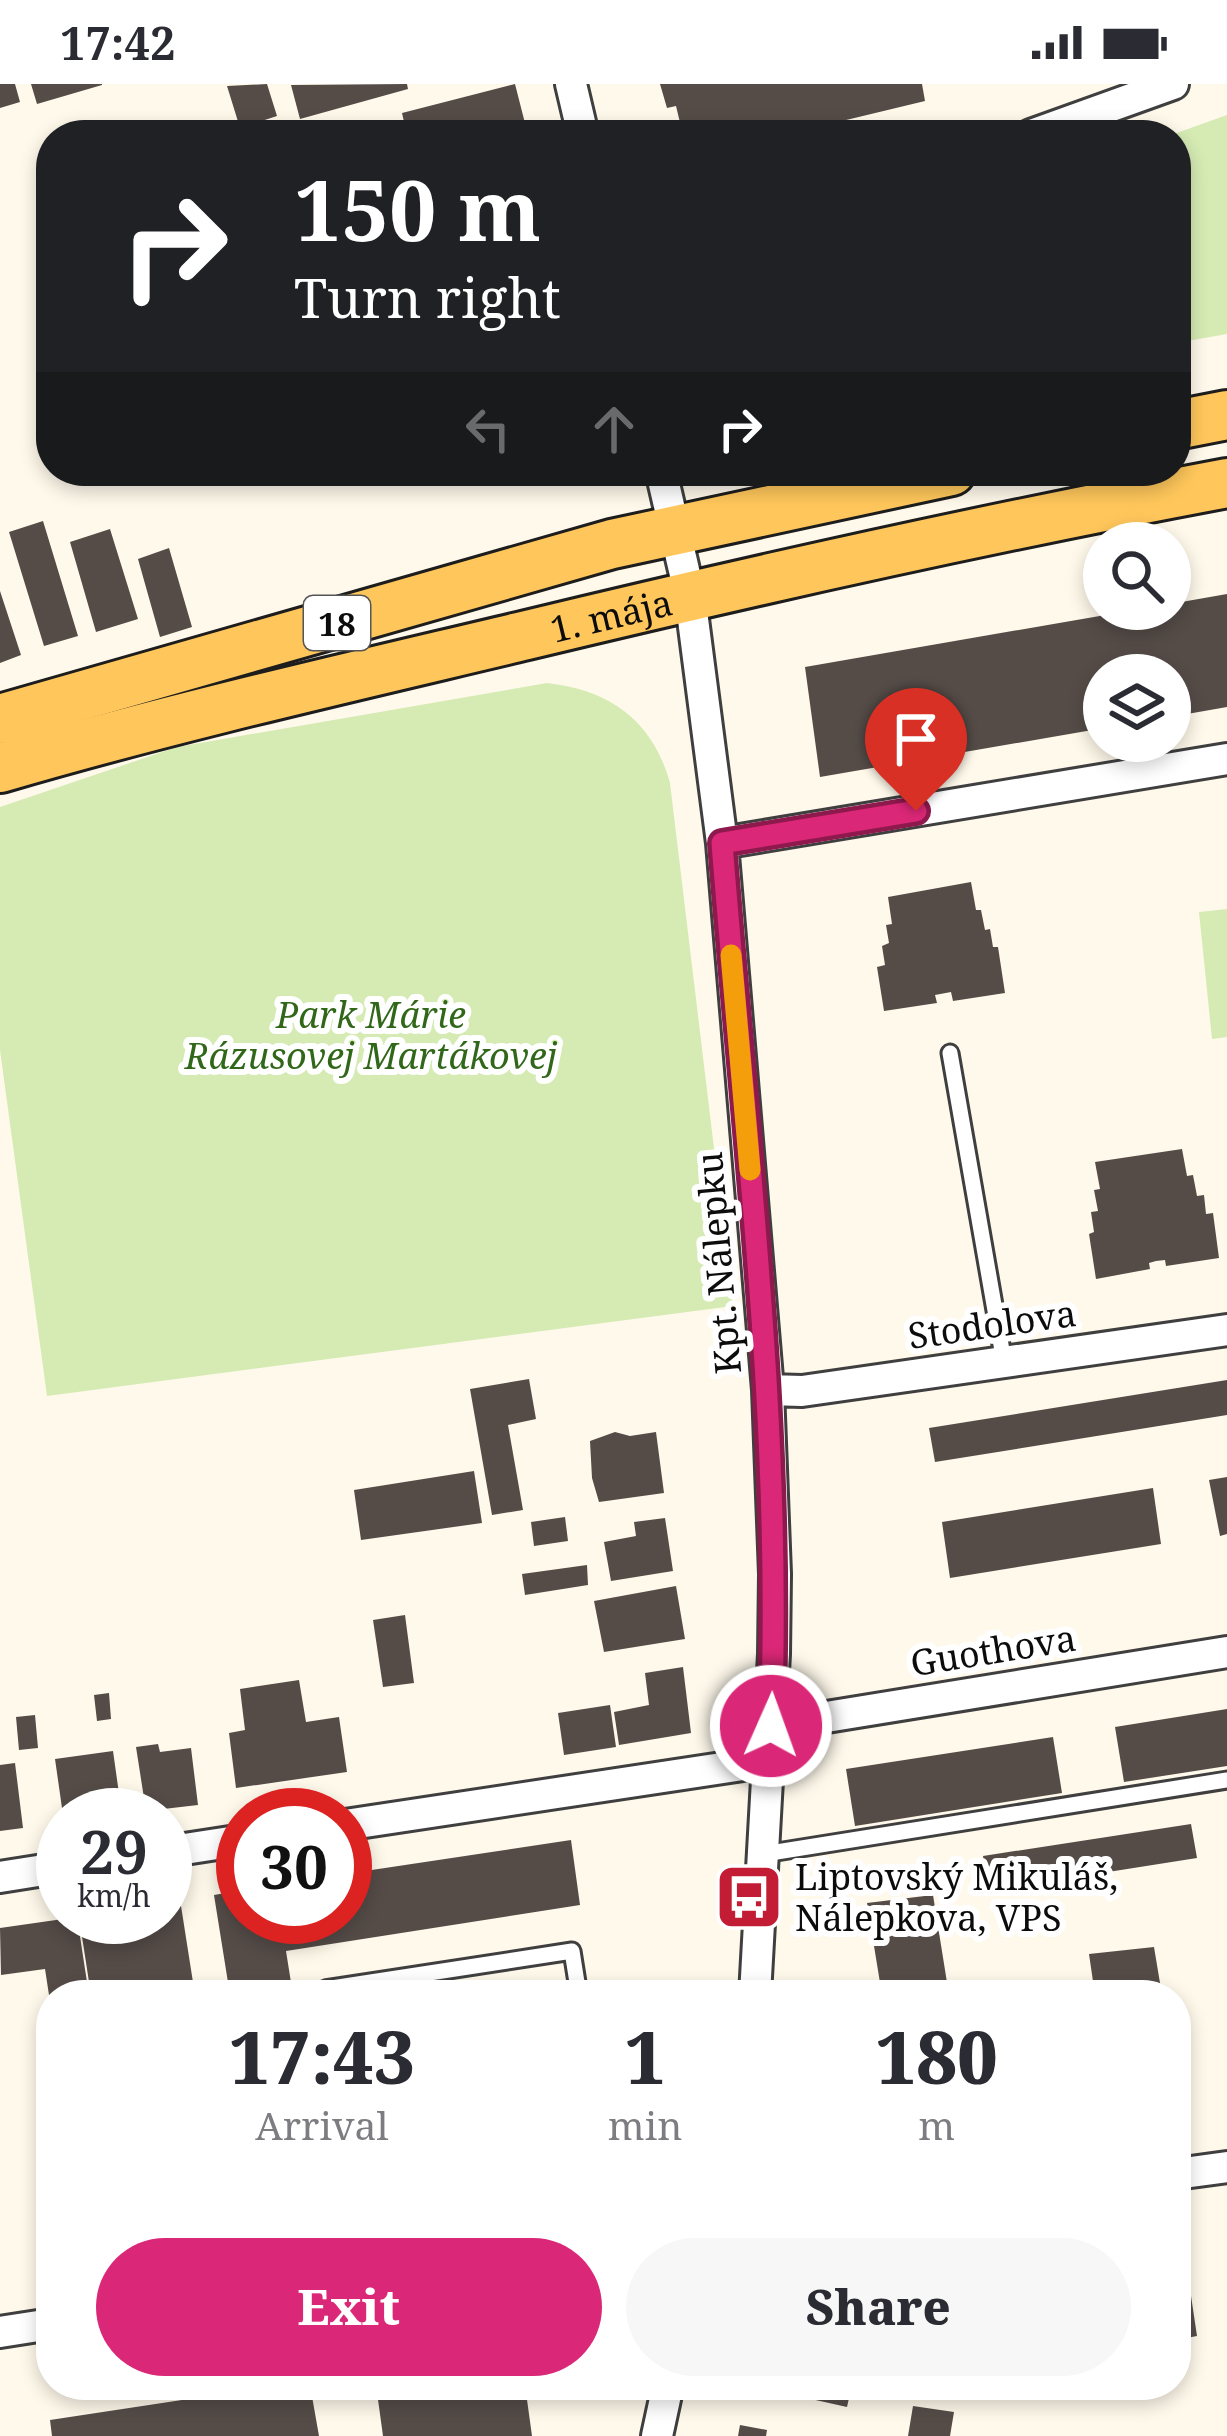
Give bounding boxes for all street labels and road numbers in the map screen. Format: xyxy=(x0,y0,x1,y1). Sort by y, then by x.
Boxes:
street label: 1. mája xyxy=(545,577,677,653)
road number: 18 xyxy=(304,596,370,650)
street label: Kpt. Nálepku xyxy=(684,1150,752,1376)
street label: Stodolova xyxy=(905,1288,1079,1360)
street label: Guothova xyxy=(907,1613,1079,1687)

